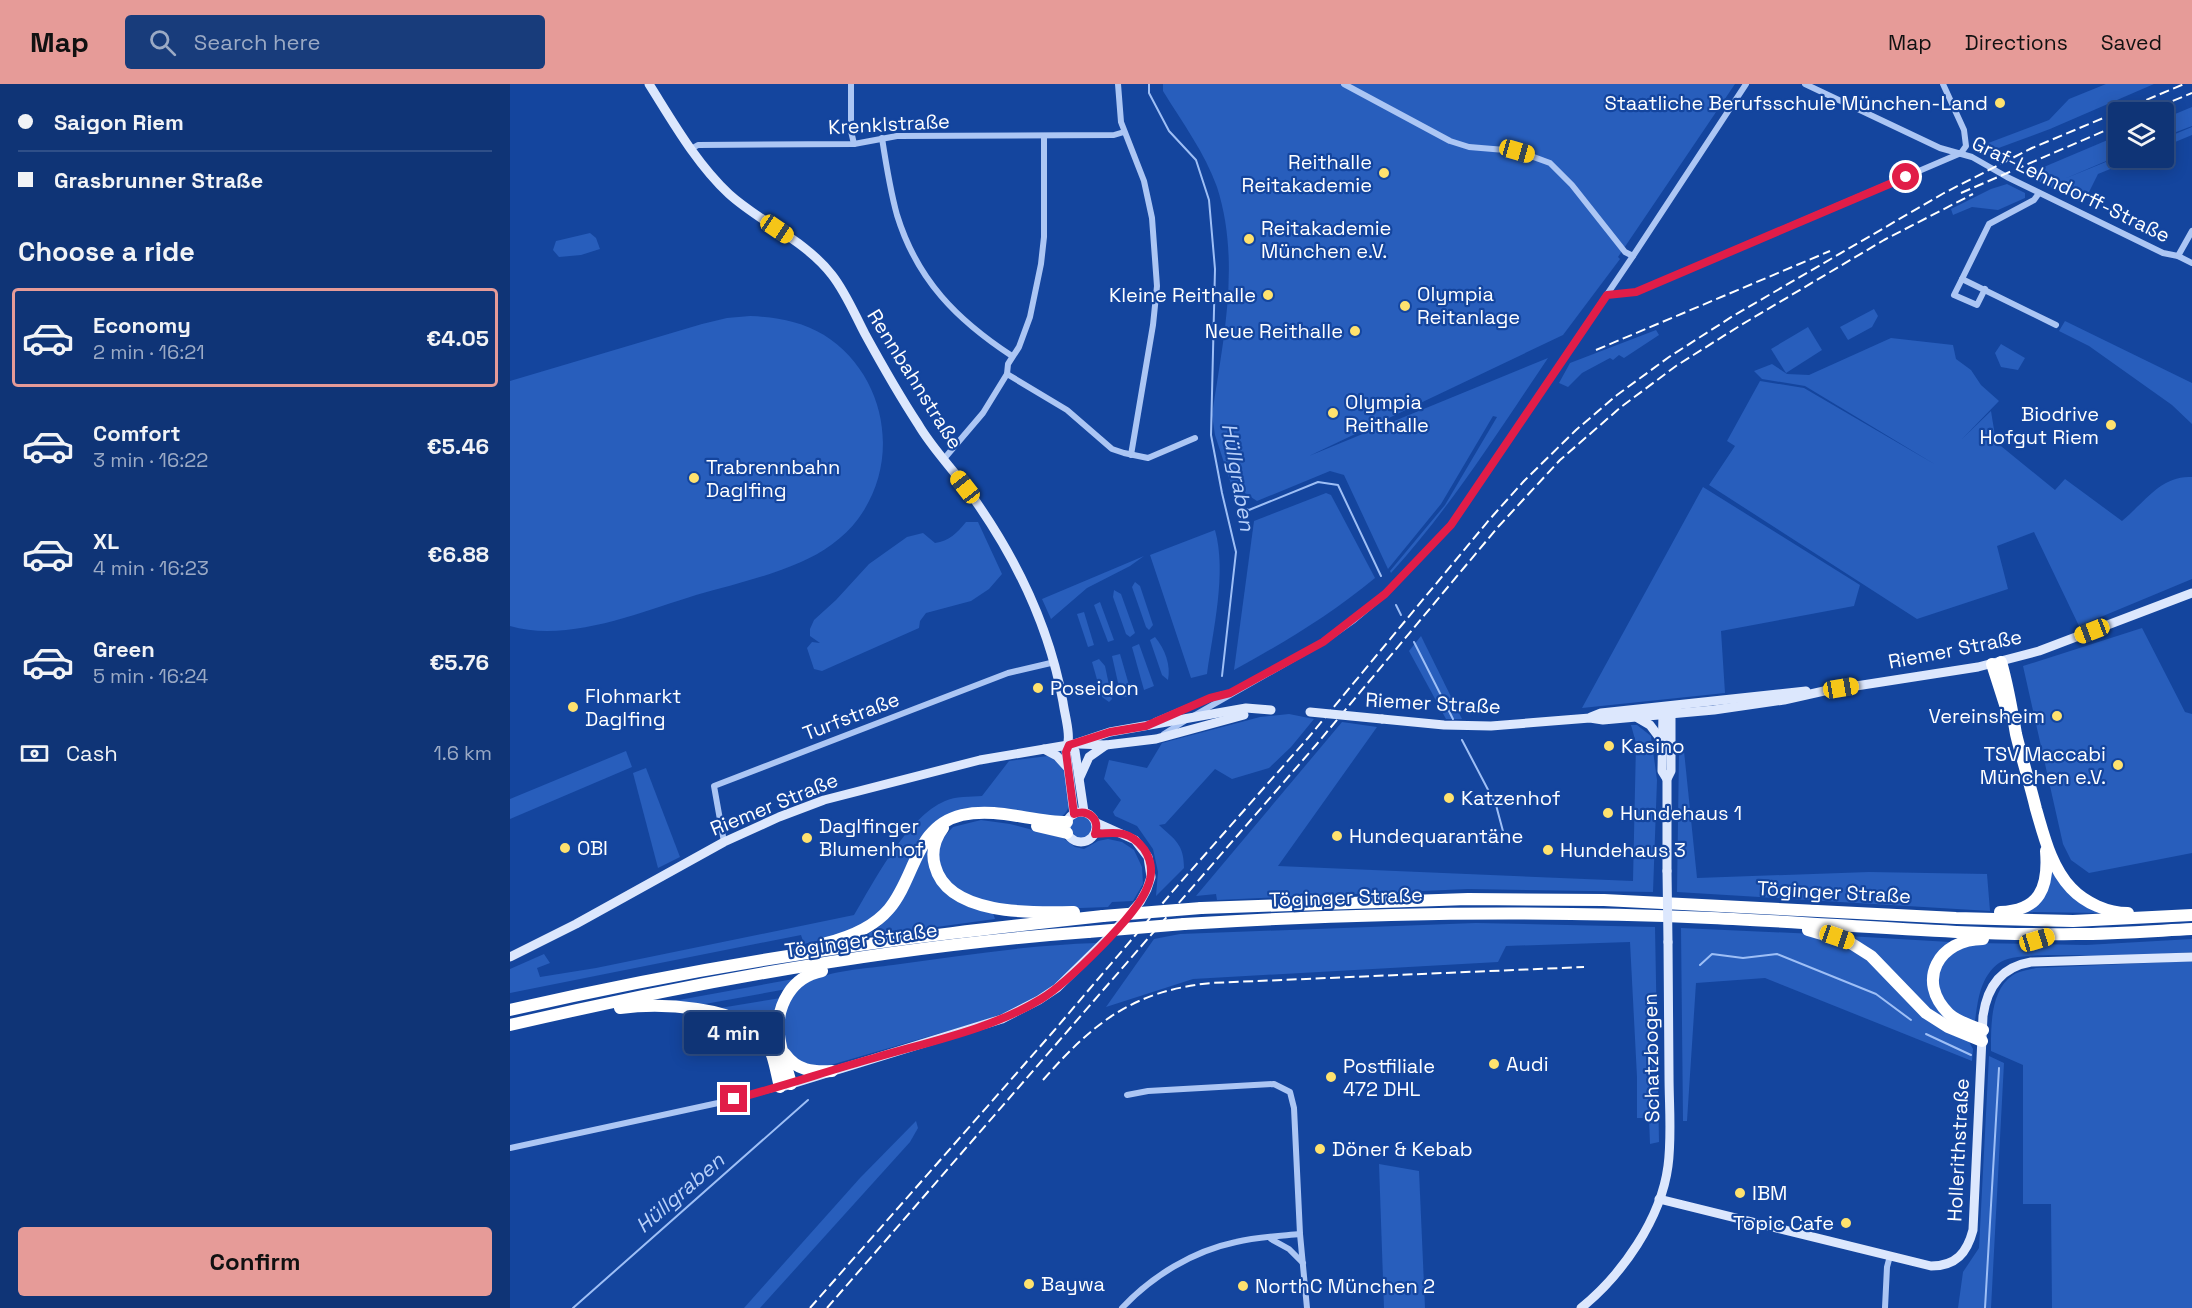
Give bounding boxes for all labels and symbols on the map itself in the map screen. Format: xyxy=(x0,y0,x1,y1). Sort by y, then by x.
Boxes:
place label: Staatliche Berufsschule München-Land xyxy=(1604,90,1988,116)
marker: Staatliche Berufsschule München-Land xyxy=(1993,96,2007,110)
street label: Krenklstraße xyxy=(828,108,950,140)
street label: Graf-Lehndorff-Straße xyxy=(1968,130,2174,248)
car xyxy=(1497,137,1537,165)
place label: Reithalle Reitakademie xyxy=(1242,149,1372,198)
route start xyxy=(1892,163,1919,190)
marker: Reithalle Reitakademie xyxy=(1377,166,1391,180)
car xyxy=(757,211,797,247)
place label: Reitakademie München e.V. xyxy=(1261,215,1391,264)
marker: Reitakademie München e.V. xyxy=(1242,232,1256,246)
place label: Olympia Reitanlage xyxy=(1417,281,1520,330)
place label: Kleine Reithalle xyxy=(1109,282,1256,308)
marker: Kleine Reithalle xyxy=(1261,288,1275,302)
marker: Olympia Reitanlage xyxy=(1398,299,1412,313)
street label: Rennbahnstraße xyxy=(861,304,969,454)
place label: Neue Reithalle xyxy=(1205,318,1343,344)
marker: Neue Reithalle xyxy=(1348,324,1362,338)
place label: Olympia Reithalle xyxy=(1345,389,1429,438)
place label: Biodrive Hofgut Riem xyxy=(1980,401,2099,450)
marker: Olympia Reithalle xyxy=(1326,406,1340,420)
marker: Biodrive Hofgut Riem xyxy=(2104,418,2118,432)
water label: Hüllgraben xyxy=(1216,421,1261,534)
place label: Trabrennbahn Daglfing xyxy=(706,454,840,503)
car xyxy=(947,467,983,507)
marker: Trabrennbahn Daglfing xyxy=(687,471,701,485)
car xyxy=(2072,616,2112,646)
street label: Riemer Straße xyxy=(1886,623,2024,675)
place label: Poseidon xyxy=(1050,675,1139,701)
car xyxy=(1822,676,1860,700)
marker: Poseidon xyxy=(1031,681,1045,695)
place label: Flohmarkt Daglfing xyxy=(585,683,682,732)
street label: Turfstraße xyxy=(799,686,903,746)
street label: Riemer Straße xyxy=(1365,686,1501,720)
marker: Flohmarkt Daglfing xyxy=(566,700,580,714)
place label: Vereinsheim xyxy=(1929,703,2045,729)
marker: Vereinsheim xyxy=(2050,709,2064,723)
place label: Kasino xyxy=(1621,733,1685,759)
marker: Kasino xyxy=(1602,739,1616,753)
place label: TSV Maccabi München e.V. xyxy=(1980,741,2106,790)
marker: TSV Maccabi München e.V. xyxy=(2111,758,2125,772)
street label: Riemer Straße xyxy=(706,767,842,841)
place label: Katzenhof xyxy=(1461,785,1561,811)
marker: Katzenhof xyxy=(1442,791,1456,805)
place label: Hundehaus 1 xyxy=(1620,800,1742,826)
marker: Hundehaus 1 xyxy=(1601,806,1615,820)
place label: Daglfinger Blumenhof xyxy=(819,813,924,862)
place label: Hundequarantäne xyxy=(1349,823,1523,849)
marker: Hundequarantäne xyxy=(1330,829,1344,843)
marker: Daglfinger Blumenhof xyxy=(800,831,814,845)
place label: OBI xyxy=(577,835,608,861)
place label: Hundehaus 3 xyxy=(1560,837,1686,863)
marker: OBI xyxy=(558,841,572,855)
marker: Hundehaus 3 xyxy=(1541,843,1555,857)
street label: Töginger Straße xyxy=(1756,875,1912,909)
street label: Töginger Straße xyxy=(1269,881,1423,913)
street label: Töginger Straße xyxy=(783,916,939,964)
car xyxy=(1817,923,1857,951)
car xyxy=(2017,926,2057,954)
street label: Schatzbogen xyxy=(1637,993,1665,1123)
callout: 4 min xyxy=(684,1012,784,1054)
place label: Audi xyxy=(1506,1051,1549,1077)
place label: Postfiliale 472 DHL xyxy=(1343,1053,1435,1102)
marker: Audi xyxy=(1487,1057,1501,1071)
marker: Postfiliale 472 DHL xyxy=(1324,1070,1338,1084)
street label: Hollerithstraße xyxy=(1941,1078,1975,1222)
route end xyxy=(720,1085,747,1112)
place label: Döner & Kebab xyxy=(1332,1136,1473,1162)
marker: Döner & Kebab xyxy=(1313,1142,1327,1156)
water label: Hüllgraben xyxy=(630,1146,730,1239)
place label: IBM xyxy=(1752,1180,1787,1206)
marker: IBM xyxy=(1733,1186,1747,1200)
place label: Topic Cafe xyxy=(1733,1210,1834,1236)
marker: Topic Cafe xyxy=(1839,1216,1853,1230)
place label: Baywa xyxy=(1041,1271,1105,1297)
place label: NorthC München 2 xyxy=(1255,1273,1435,1299)
marker: Baywa xyxy=(1022,1277,1036,1291)
marker: NorthC München 2 xyxy=(1236,1279,1250,1293)

